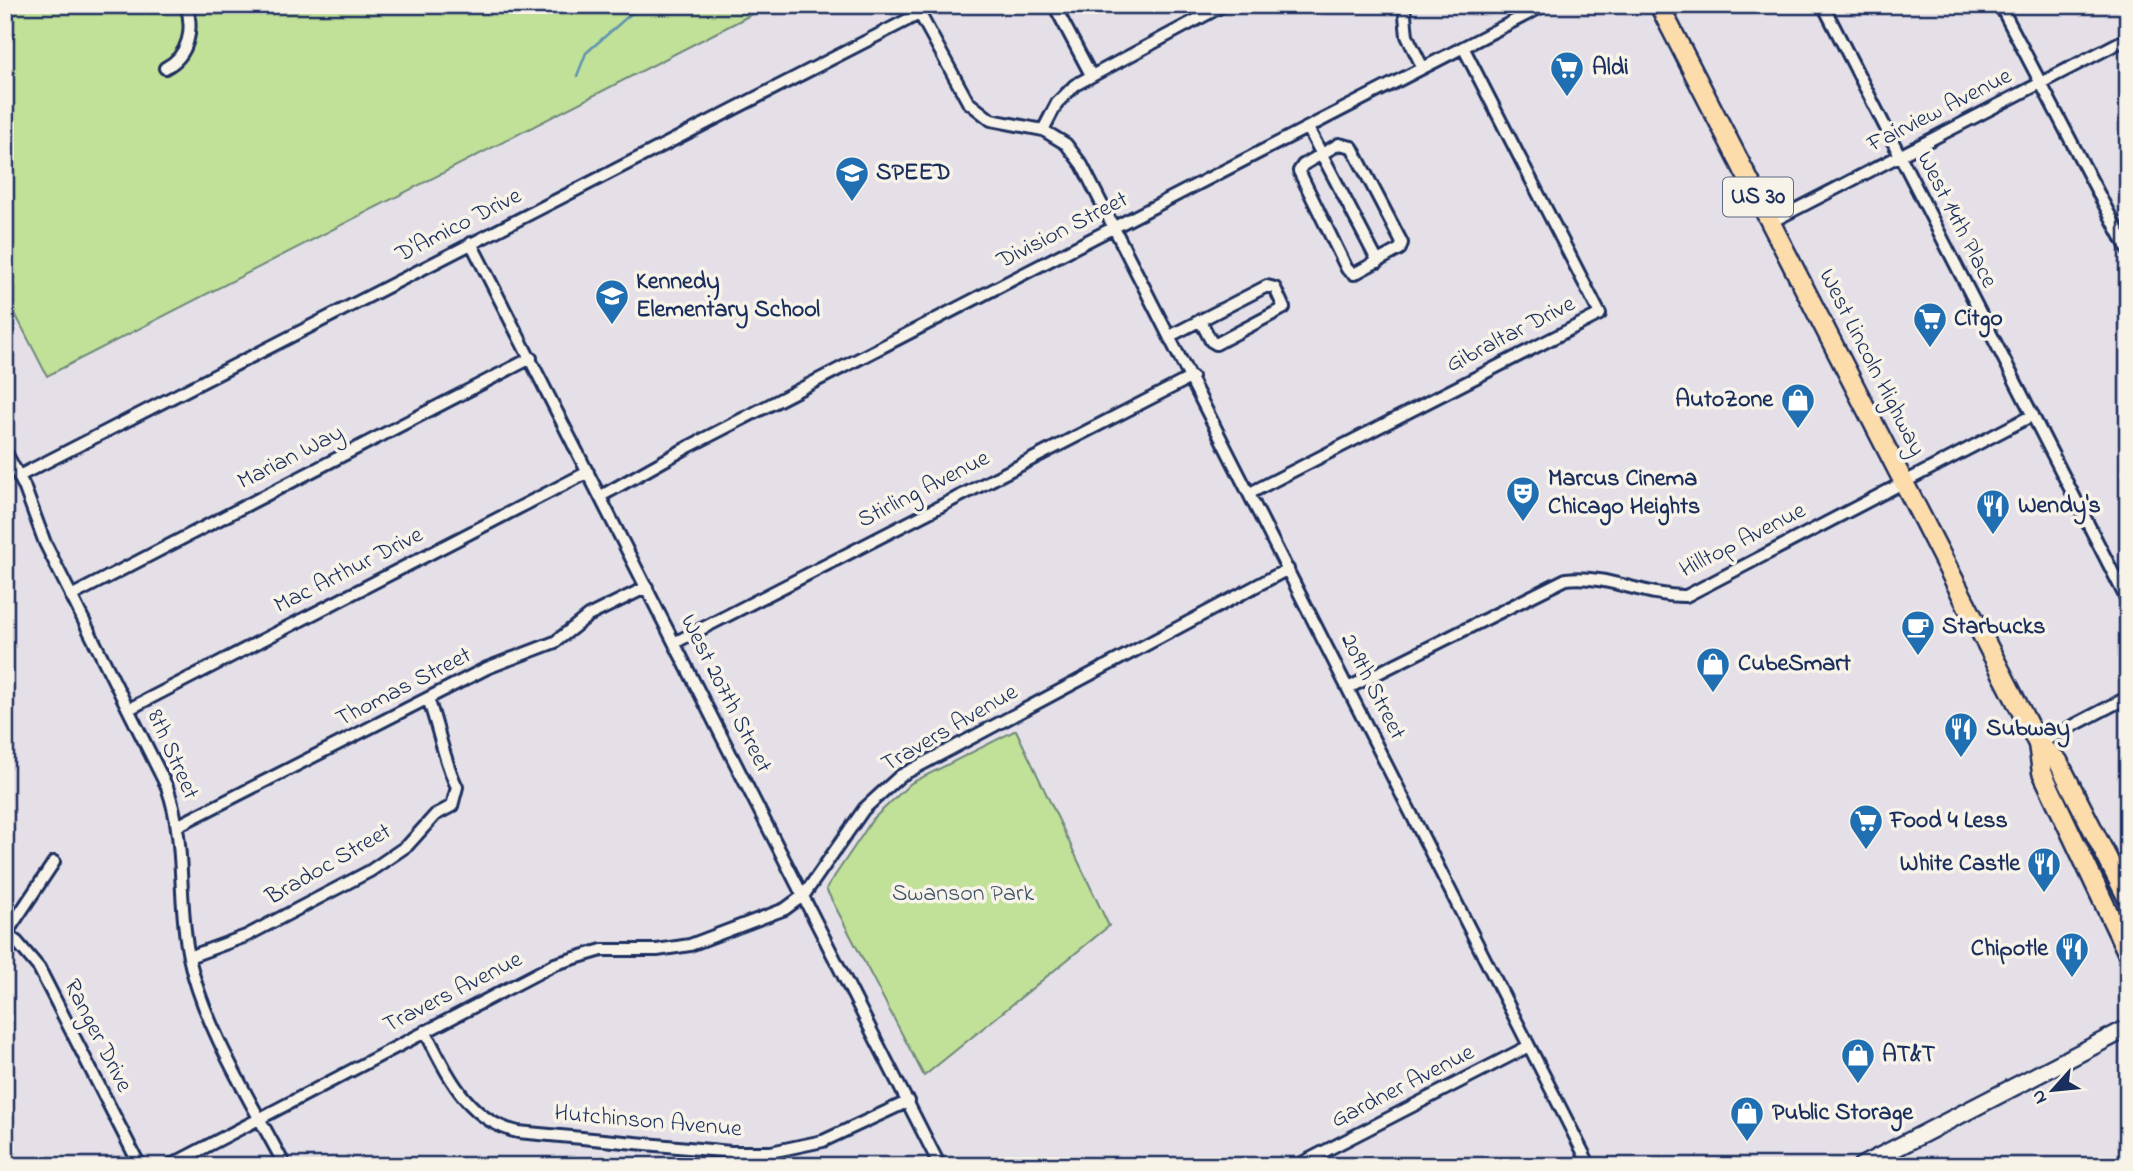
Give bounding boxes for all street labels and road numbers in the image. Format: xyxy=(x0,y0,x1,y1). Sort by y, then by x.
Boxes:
street label: Fairview Avenue xyxy=(1861,59,2019,163)
street label: West 14th Place xyxy=(1906,145,2006,295)
road number: US 30 xyxy=(1723,178,1793,216)
street label: D'Amico Drive xyxy=(389,179,528,273)
street label: Division Street xyxy=(991,183,1135,279)
street label: West Lincoln Highway xyxy=(1808,263,1933,463)
street label: Gibraltar Drive xyxy=(1440,287,1582,383)
street label: Marian Way xyxy=(232,416,351,501)
street label: Stirling Avenue xyxy=(852,442,996,538)
street label: Hilltop Avenue xyxy=(1674,494,1812,588)
street label: Mac Arthur Drive xyxy=(268,518,430,624)
street label: West 207th Street xyxy=(670,609,780,779)
street label: 209th Street xyxy=(1330,628,1414,746)
street label: Thomas Street xyxy=(330,639,478,737)
street label: Travers Avenue xyxy=(875,676,1025,782)
street label: 8th Street xyxy=(137,705,207,805)
street label: Bradoc Street xyxy=(259,815,398,916)
street label: Travers Avenue xyxy=(377,943,529,1043)
street label: Ranger Drive xyxy=(53,973,141,1099)
street label: Gardner Avenue xyxy=(1325,1036,1481,1138)
street label: Hutchinson Avenue xyxy=(553,1096,743,1148)

